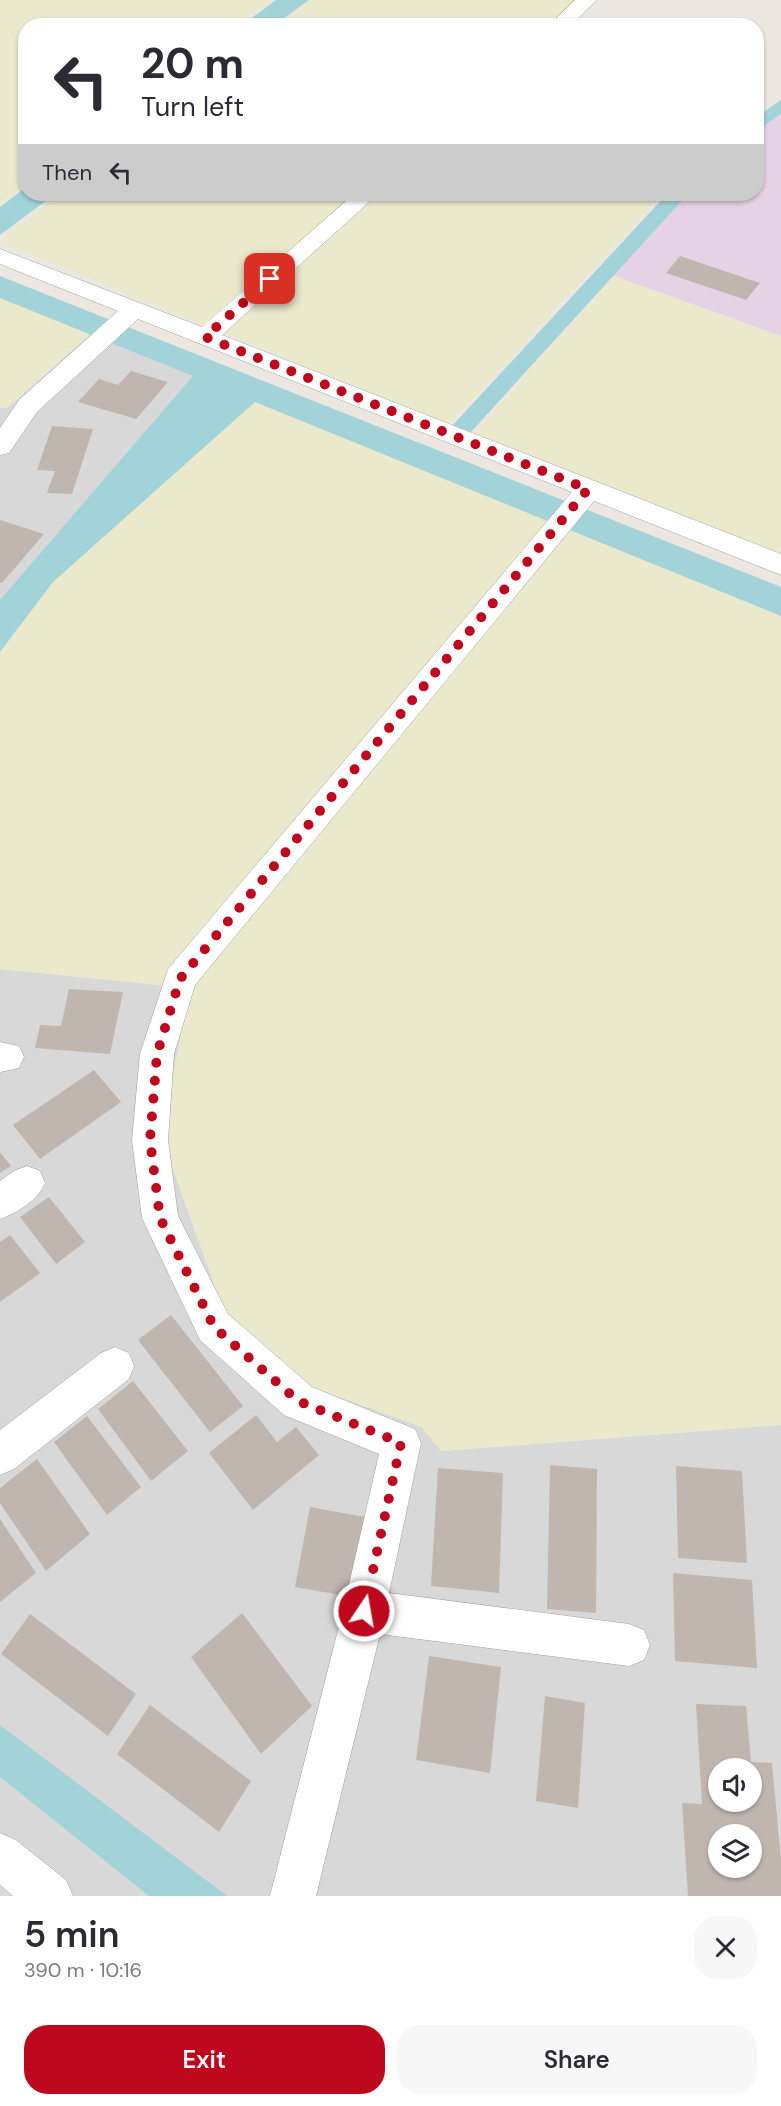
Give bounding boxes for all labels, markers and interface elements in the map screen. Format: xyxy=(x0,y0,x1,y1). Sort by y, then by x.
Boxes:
text: 20 m xyxy=(141,36,244,91)
icon: left xyxy=(42,42,120,120)
text: Turn left xyxy=(141,89,244,124)
icon: left xyxy=(104,156,137,189)
text: Then xyxy=(42,158,92,187)
pin xyxy=(244,253,295,304)
icon: arrive xyxy=(253,262,286,295)
position arrow xyxy=(332,1579,396,1643)
map controls xyxy=(708,1758,762,1878)
button: sound xyxy=(708,1758,762,1812)
button: layers xyxy=(708,1824,762,1878)
text: 5 min xyxy=(24,1911,120,1958)
button: close xyxy=(694,1916,757,1979)
text: 390 m · 10:16 xyxy=(24,1957,142,1983)
button: Exit xyxy=(24,2025,385,2094)
button: Share xyxy=(397,2025,757,2094)

